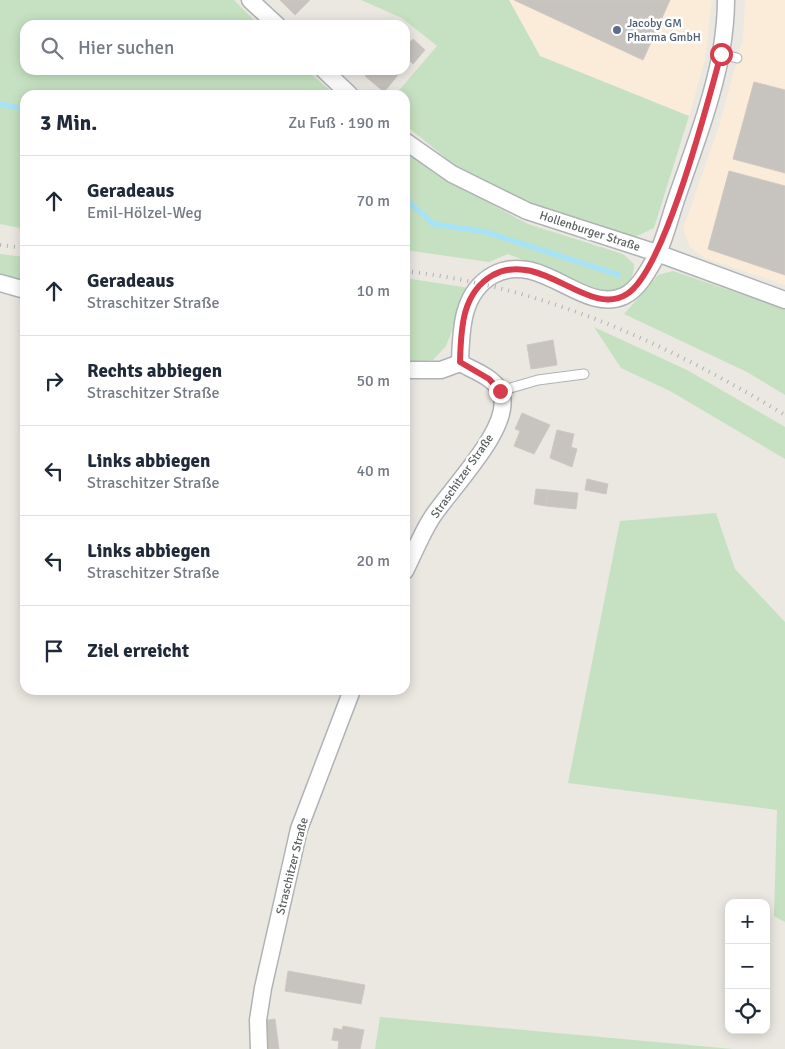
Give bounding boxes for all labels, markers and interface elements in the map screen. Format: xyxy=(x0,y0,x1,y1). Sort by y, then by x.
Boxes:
place label: Jacoby GM Pharma GmbH xyxy=(627,16,701,45)
search box xyxy=(20,20,410,75)
marker: Jacoby GM Pharma GmbH xyxy=(611,24,623,36)
icon: search xyxy=(38,34,66,62)
text: Hier suchen xyxy=(78,36,174,60)
route start xyxy=(710,43,733,66)
text: 3 Min. xyxy=(40,110,97,136)
text: Zu Fuß · 190 m xyxy=(288,113,390,133)
text: Geradeaus xyxy=(87,179,174,203)
icon: ahead xyxy=(40,187,68,215)
text: 70 m xyxy=(356,191,390,211)
text: Emil-Hölzel-Weg xyxy=(87,203,202,223)
street label: Hollenburger Straße xyxy=(538,208,642,255)
text: Geradeaus xyxy=(87,269,174,293)
icon: ahead xyxy=(40,277,68,305)
text: 10 m xyxy=(356,281,390,301)
text: Straschitzer Straße xyxy=(87,293,219,313)
text: Rechts abbiegen xyxy=(87,359,222,383)
icon: right xyxy=(40,367,68,395)
text: 50 m xyxy=(356,371,390,391)
route end xyxy=(489,380,512,403)
text: Straschitzer Straße xyxy=(87,383,219,403)
street label: Straschitzer Straße xyxy=(428,431,497,521)
text: Links abbiegen xyxy=(87,449,210,473)
icon: left xyxy=(40,457,68,485)
text: 40 m xyxy=(356,461,390,481)
text: Straschitzer Straße xyxy=(87,473,219,493)
text: Links abbiegen xyxy=(87,539,210,563)
icon: left xyxy=(40,547,68,575)
text: 20 m xyxy=(356,551,390,571)
text: Straschitzer Straße xyxy=(87,563,219,583)
icon: arrive xyxy=(40,637,68,665)
text: Ziel erreicht xyxy=(87,639,189,663)
street label: Straschitzer Straße xyxy=(273,816,312,916)
map controls xyxy=(725,899,770,1034)
button: + xyxy=(725,899,770,944)
button: − xyxy=(725,944,770,989)
button: locate xyxy=(725,989,770,1034)

